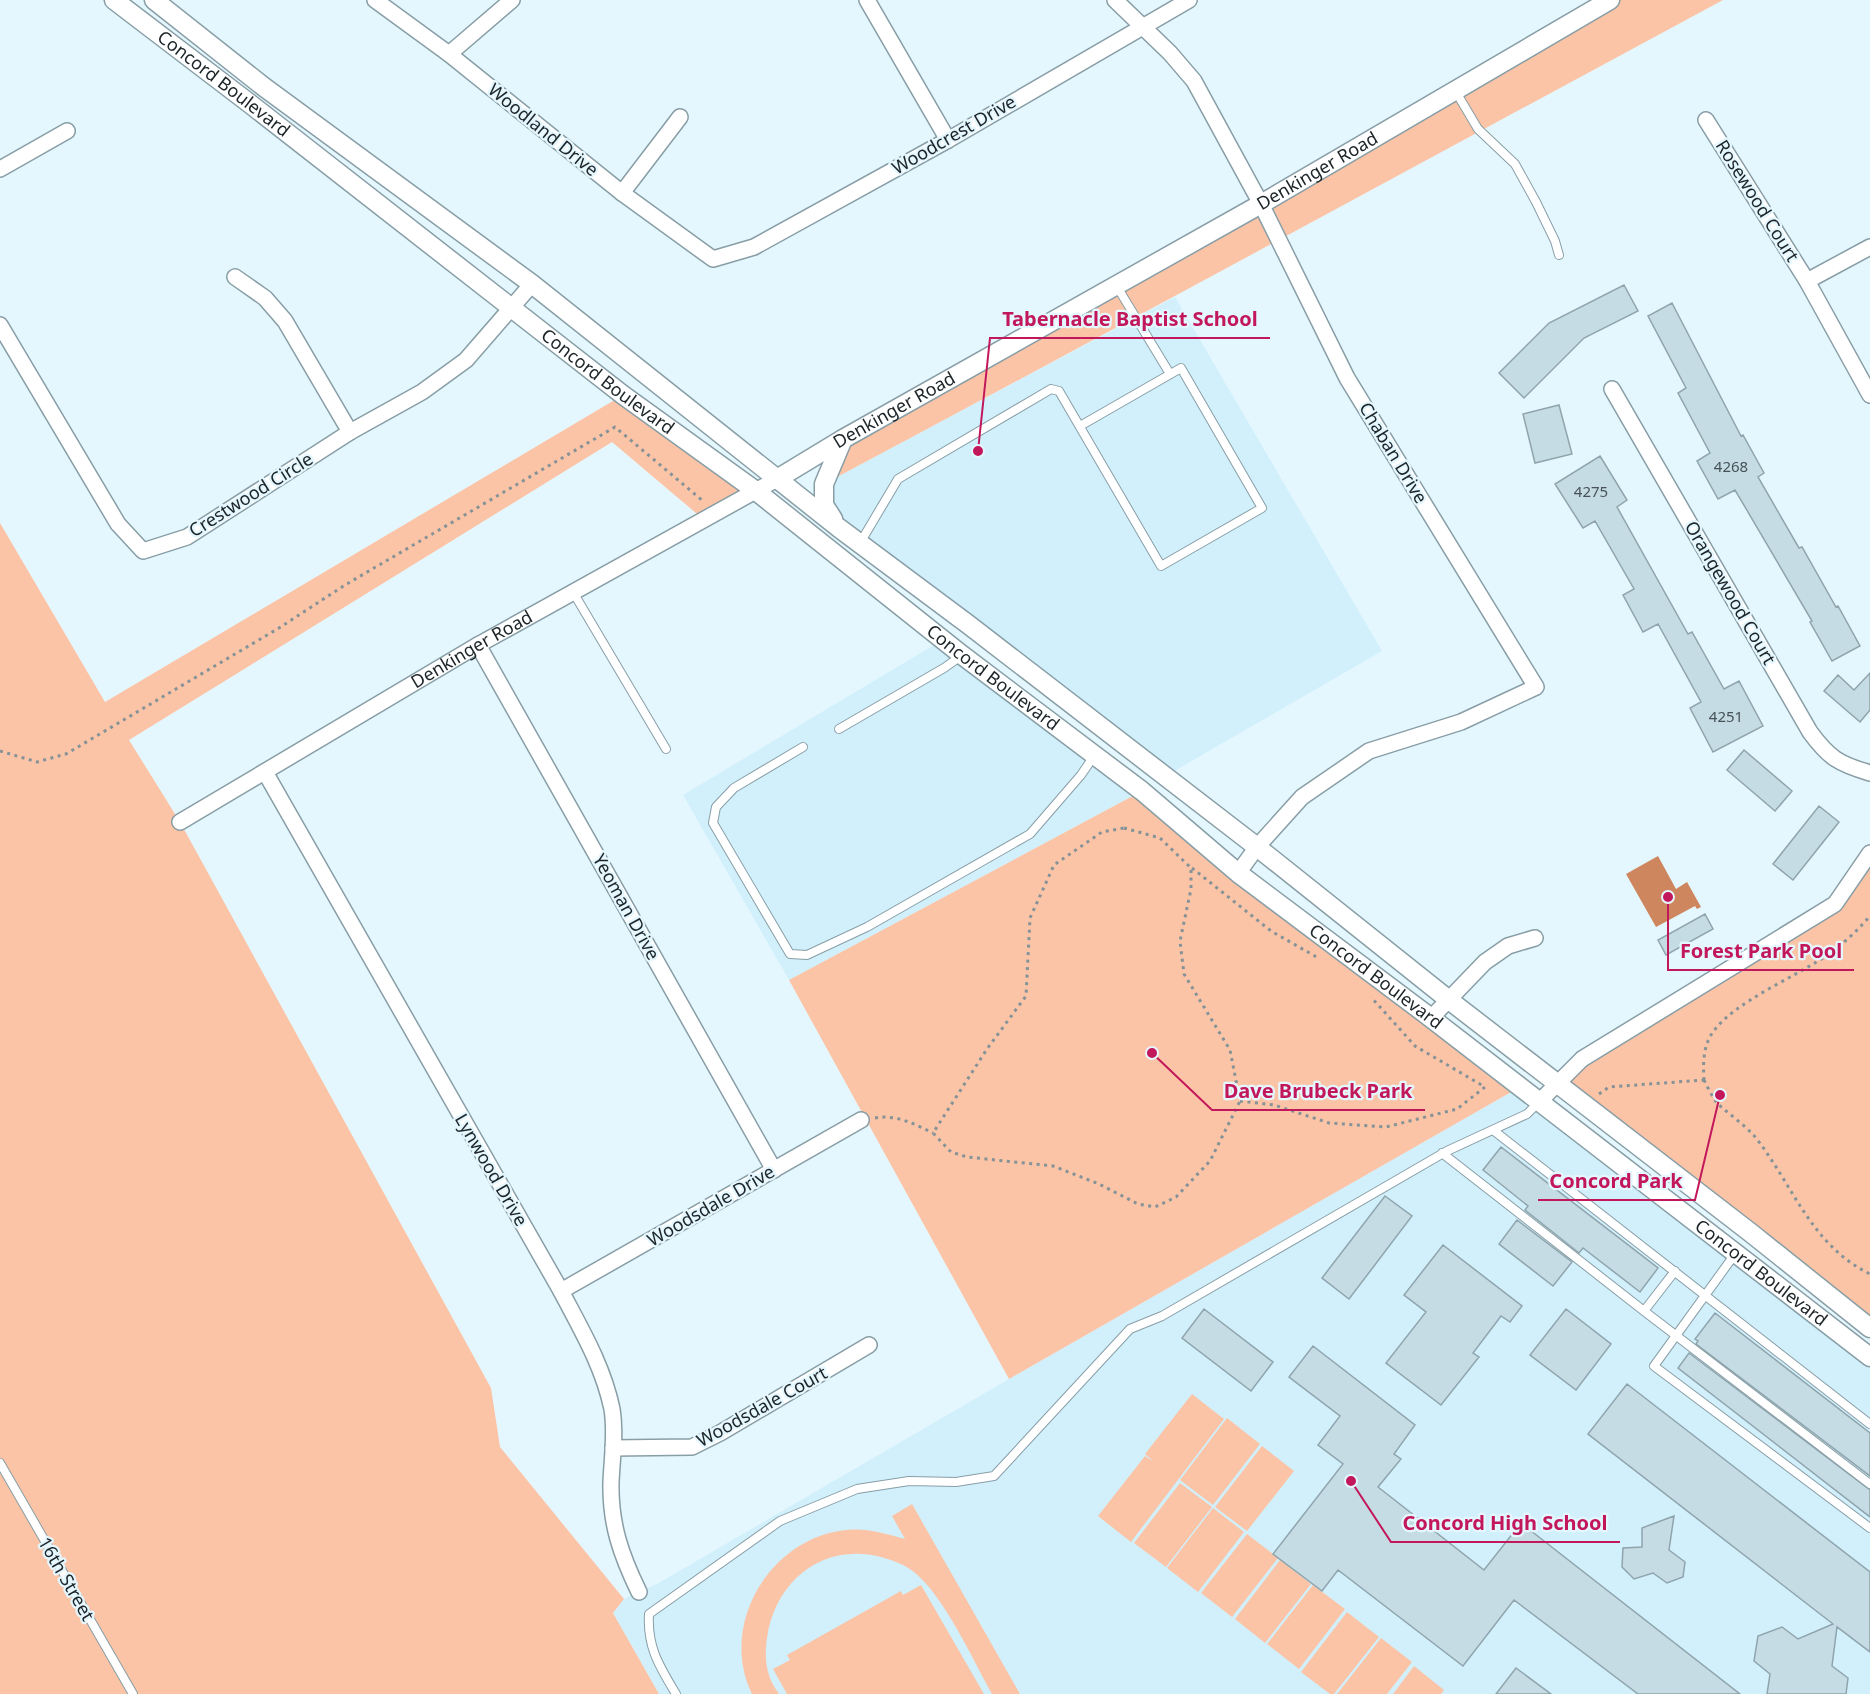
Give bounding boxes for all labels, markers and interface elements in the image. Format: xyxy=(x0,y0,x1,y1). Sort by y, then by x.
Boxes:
street label: Concord Boulevard xyxy=(153,24,296,142)
street label: Woodland Drive xyxy=(483,77,604,181)
street label: Woodcrest Drive xyxy=(887,89,1020,179)
street label: Denkinger Road xyxy=(1252,125,1382,215)
street label: Rosewood Court xyxy=(1711,135,1805,266)
callout: Tabernacle Baptist School xyxy=(990,300,1270,338)
text: Tabernacle Baptist School xyxy=(1002,305,1258,332)
street label: Concord Boulevard xyxy=(537,323,680,439)
street label: Denkinger Road xyxy=(828,365,959,453)
street label: Chaban Drive xyxy=(1354,397,1434,508)
street label: Crestwood Circle xyxy=(184,446,317,542)
house number: 4268 xyxy=(1714,456,1748,476)
house number: 4275 xyxy=(1574,481,1608,501)
street label: Orangewood Court xyxy=(1680,516,1782,669)
street label: Denkinger Road xyxy=(406,604,536,693)
street label: Concord Boulevard xyxy=(922,618,1065,736)
house number: 4251 xyxy=(1709,706,1743,726)
street label: Yeoman Drive xyxy=(588,849,666,964)
street label: Concord Boulevard xyxy=(1305,918,1448,1034)
callout: Forest Park Pool xyxy=(1668,932,1854,970)
text: Forest Park Pool xyxy=(1680,937,1842,964)
callout: Dave Brubeck Park xyxy=(1212,1072,1425,1110)
text: Dave Brubeck Park xyxy=(1224,1077,1413,1104)
street label: Lynwood Drive xyxy=(450,1109,534,1230)
street label: Woodsdale Drive xyxy=(643,1159,778,1251)
callout: Concord Park xyxy=(1538,1162,1695,1200)
text: Concord Park xyxy=(1549,1167,1683,1194)
street label: Concord Boulevard xyxy=(1691,1213,1833,1331)
street label: Woodsdale Court xyxy=(692,1360,832,1452)
callout: Concord High School xyxy=(1391,1504,1620,1542)
text: Concord High School xyxy=(1403,1509,1607,1536)
street label: 16th Street xyxy=(33,1532,101,1625)

